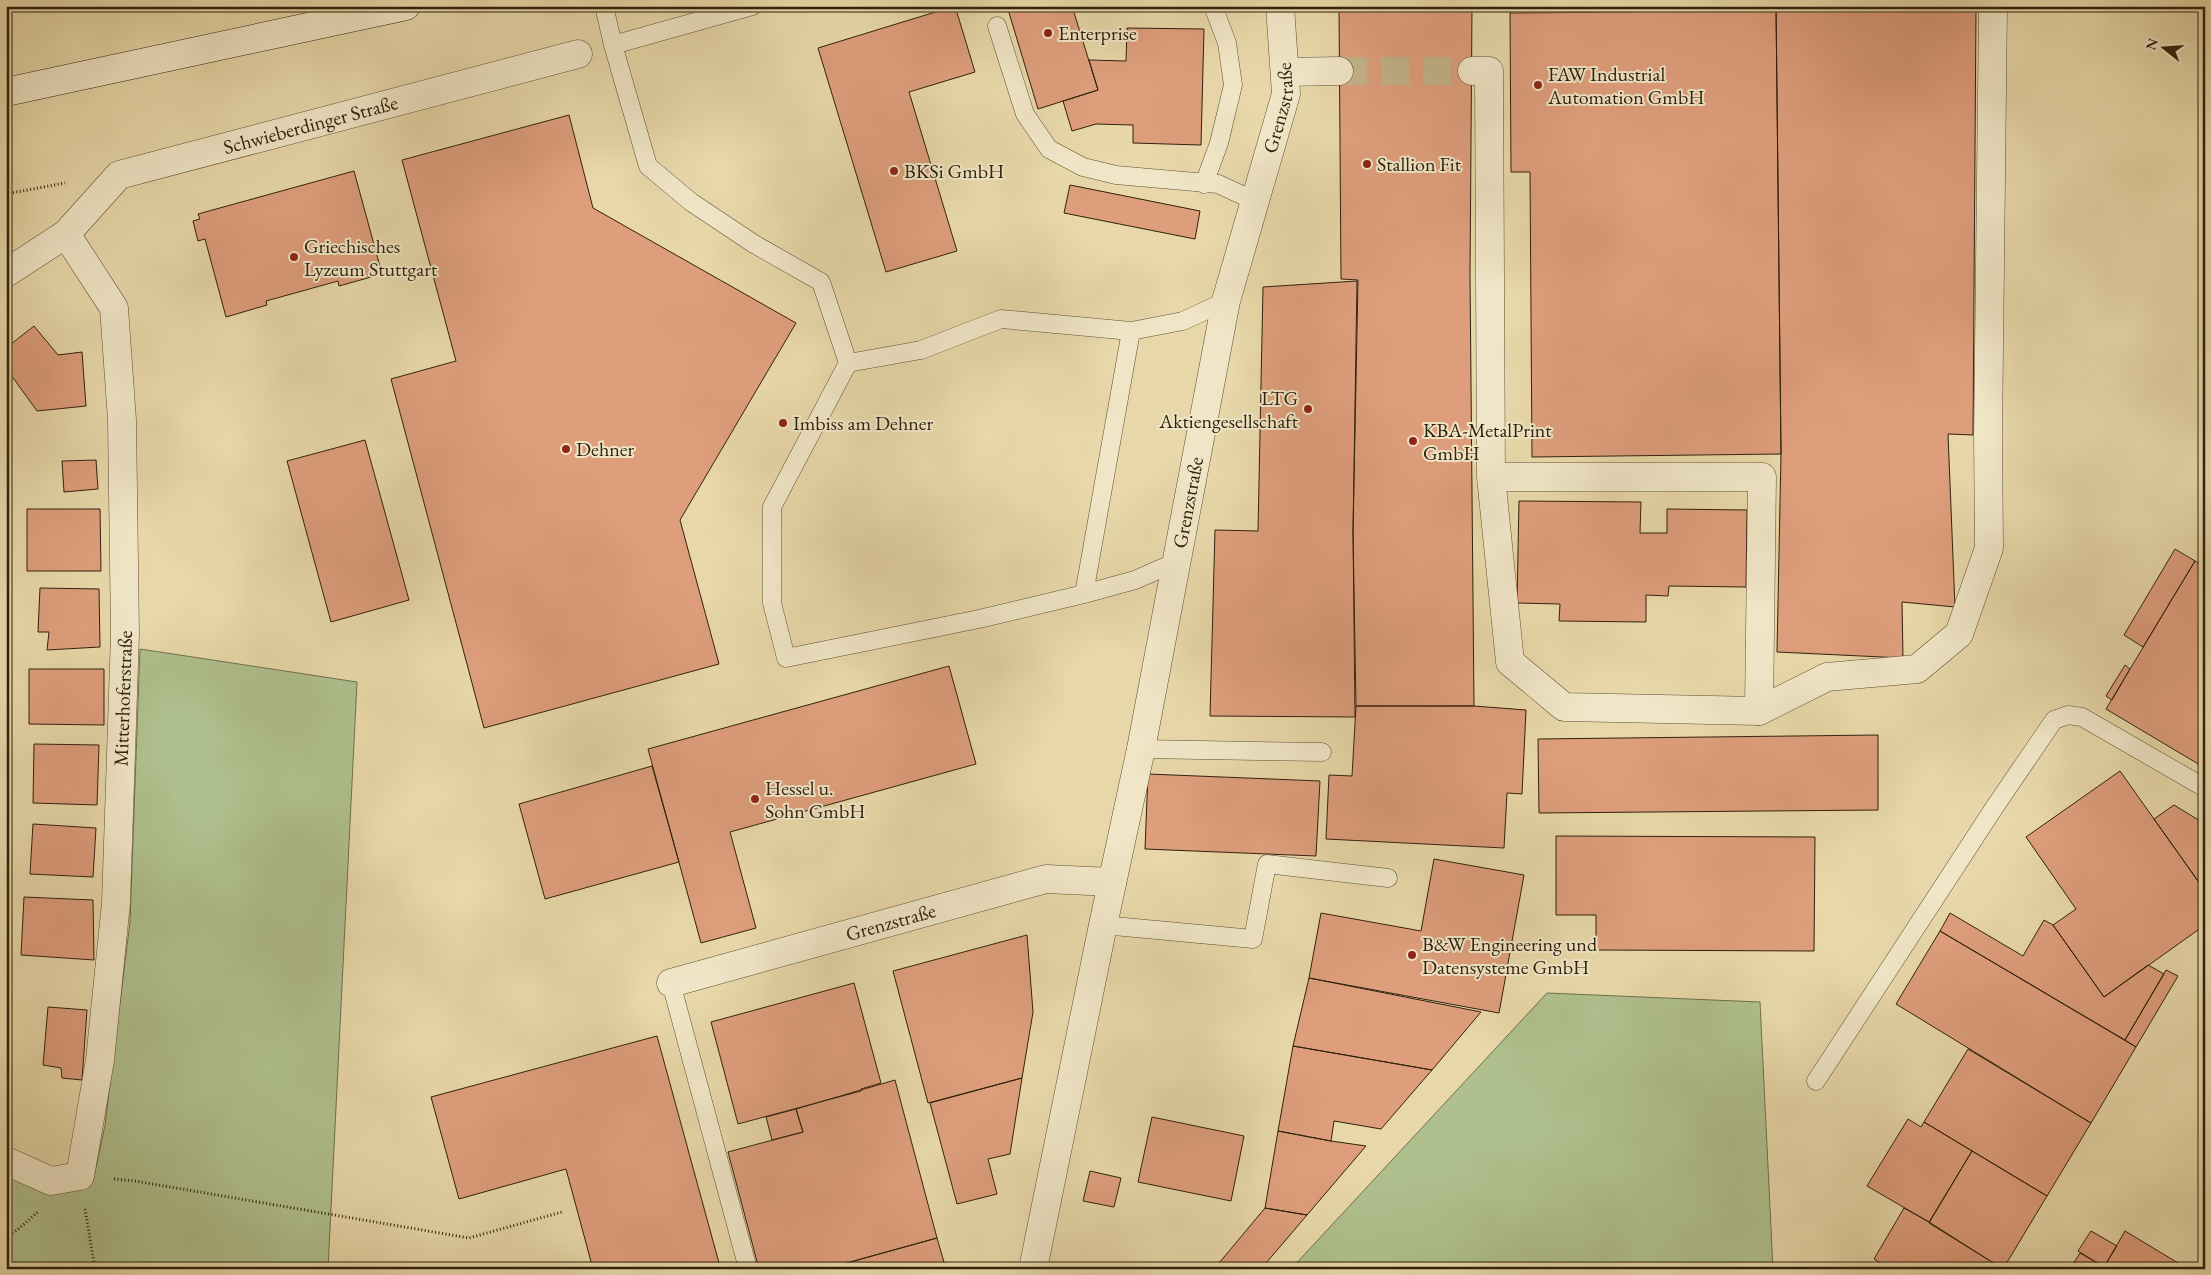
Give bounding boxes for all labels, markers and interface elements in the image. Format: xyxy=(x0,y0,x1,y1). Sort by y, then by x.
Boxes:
place label: Enterprise xyxy=(1058,20,1137,46)
north arrow xyxy=(2138,22,2188,72)
marker: Enterprise xyxy=(1042,27,1054,39)
text: N xyxy=(2141,36,2162,52)
street label: Grenzstraße xyxy=(1257,61,1299,156)
place label: FAW Industrial Automation GmbH xyxy=(1547,61,1704,110)
marker: FAW Industrial Automation GmbH xyxy=(1532,79,1544,91)
street label: Schwieberdinger Straße xyxy=(221,89,401,160)
place label: Stallion Fit xyxy=(1377,151,1462,177)
place label: BKSi GmbH xyxy=(904,158,1004,184)
marker: Stallion Fit xyxy=(1361,158,1373,170)
marker: BKSi GmbH xyxy=(888,165,900,177)
place label: Griechisches Lyzeum Stuttgart xyxy=(304,233,438,282)
marker: Griechisches Lyzeum Stuttgart xyxy=(288,251,300,263)
place label: LTG Aktiengesellschaft xyxy=(1158,385,1299,434)
marker: LTG Aktiengesellschaft xyxy=(1302,403,1314,415)
place label: Imbiss am Dehner xyxy=(793,410,934,436)
marker: Imbiss am Dehner xyxy=(777,417,789,429)
place label: KBA-MetalPrint GmbH xyxy=(1423,417,1552,466)
marker: KBA-MetalPrint GmbH xyxy=(1407,435,1419,447)
place label: Dehner xyxy=(576,436,635,462)
marker: Dehner xyxy=(560,443,572,455)
street label: Grenzstraße xyxy=(1166,454,1209,550)
street label: Mitterhoferstraße xyxy=(108,630,138,767)
place label: Hessel u. Sohn GmbH xyxy=(765,775,865,824)
marker: Hessel u. Sohn GmbH xyxy=(749,793,761,805)
street label: Grenzstraße xyxy=(843,897,939,947)
place label: B&W Engineering und Datensysteme GmbH xyxy=(1422,931,1598,980)
marker: B&W Engineering und Datensysteme GmbH xyxy=(1406,949,1418,961)

